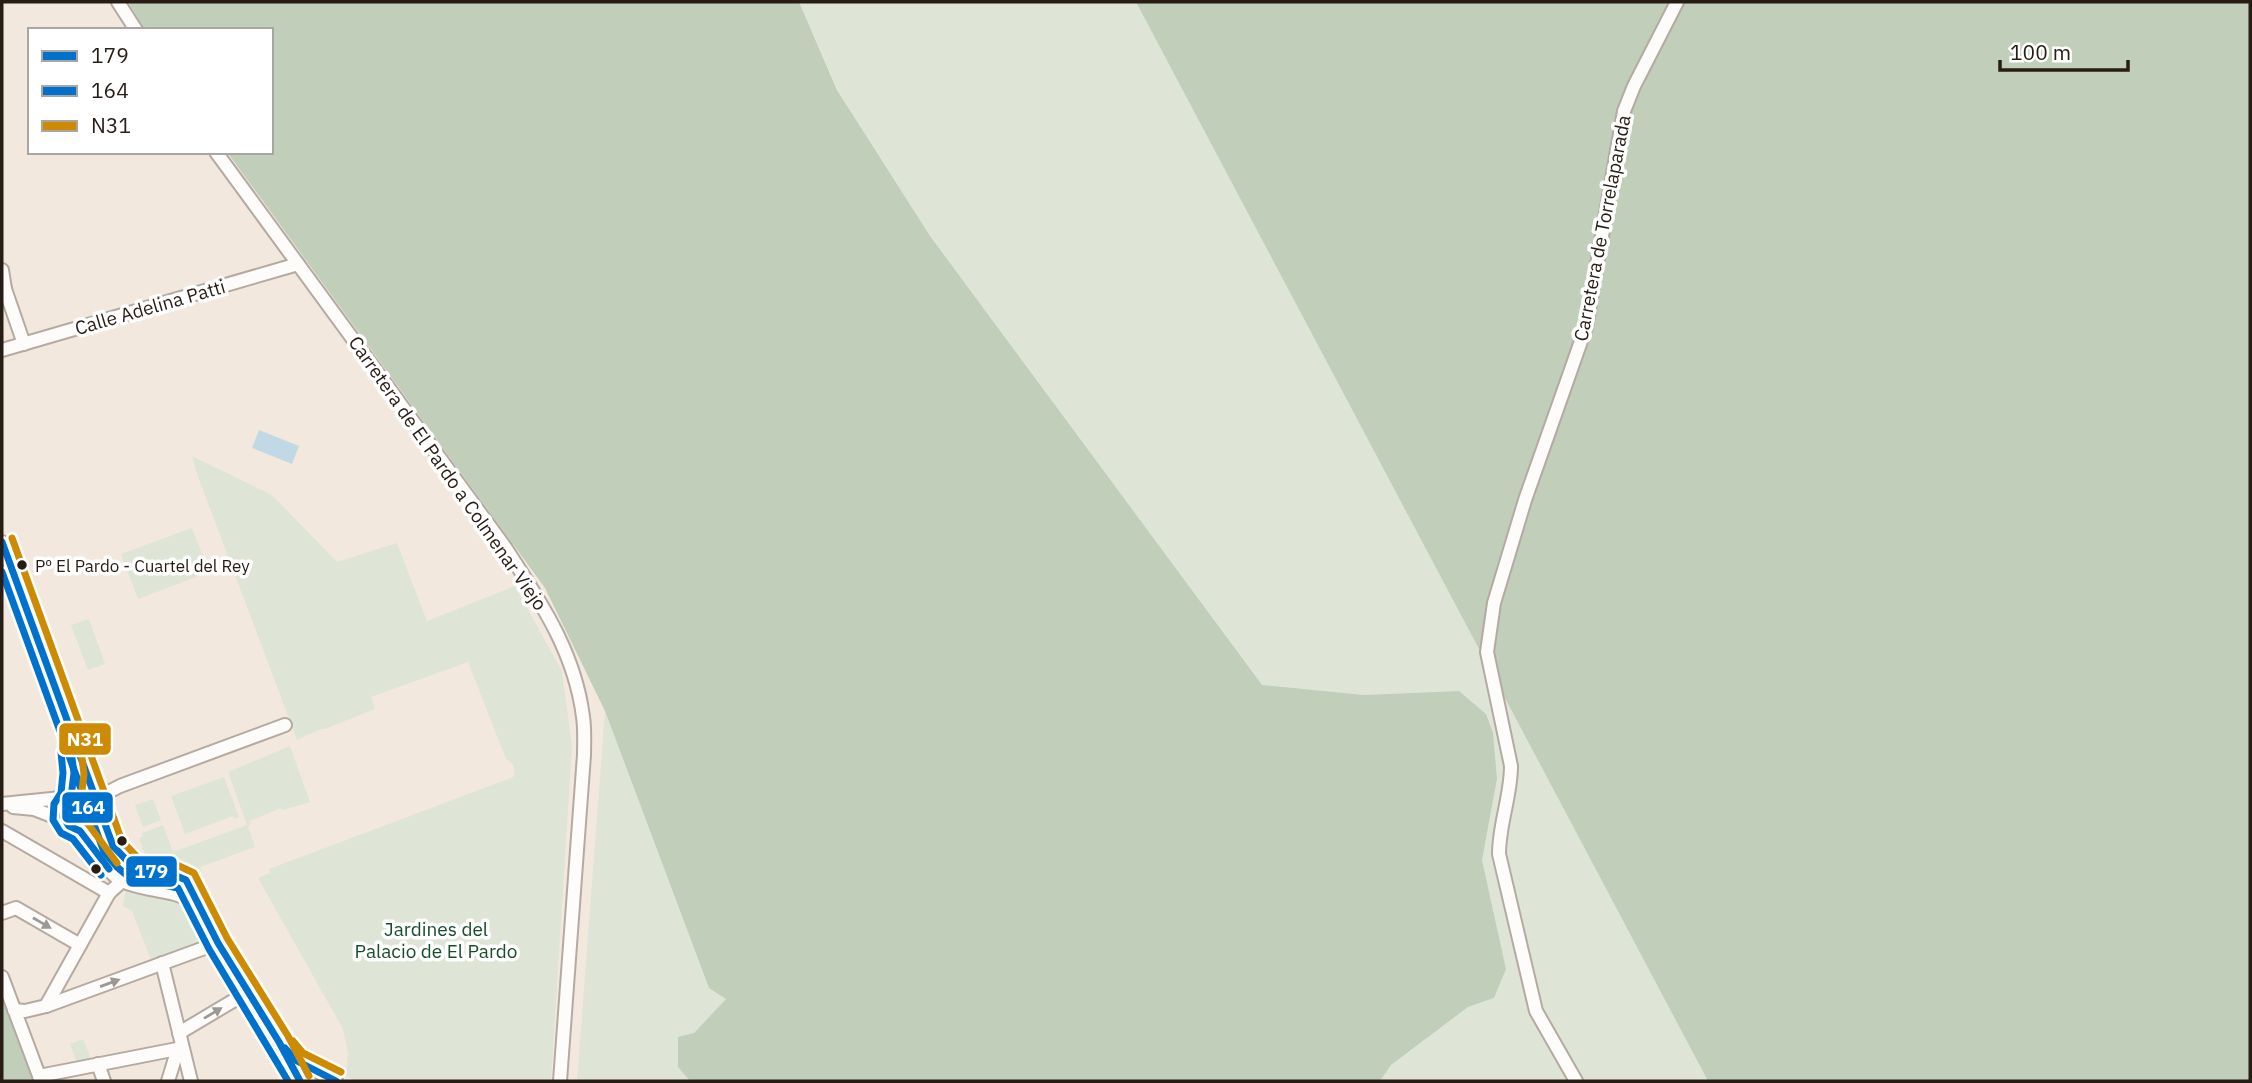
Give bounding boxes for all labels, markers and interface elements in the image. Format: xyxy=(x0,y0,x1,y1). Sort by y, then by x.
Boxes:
legend xyxy=(28,28,273,154)
scale bar xyxy=(2000,28,2128,72)
text: 100 m xyxy=(2010,38,2071,66)
text: 179 xyxy=(91,41,129,69)
text: 164 xyxy=(91,76,129,104)
text: N31 xyxy=(91,111,131,139)
street label: Carretera de Torrelaparada xyxy=(1568,113,1636,343)
street label: Calle Adelina Patti xyxy=(72,274,228,340)
street label: Carretera de El Pardo a Colmenar Viejo xyxy=(344,331,552,615)
place label: Pº El Pardo - Cuartel del Rey xyxy=(35,555,250,577)
marker: Pº El Pardo - Cuartel del Rey xyxy=(15,558,29,572)
line badge: N31 xyxy=(58,722,112,756)
text: N31 xyxy=(67,727,104,751)
line badge: 164 xyxy=(61,791,114,824)
text: 164 xyxy=(71,795,105,819)
unlabelled marker xyxy=(115,834,129,848)
line badge: 179 xyxy=(125,855,178,888)
text: 179 xyxy=(134,859,168,883)
unlabelled marker xyxy=(89,862,103,876)
one-way arrow xyxy=(32,917,51,929)
park label: Jardines del Palacio de El Pardo xyxy=(355,917,517,963)
one-way arrow xyxy=(99,977,120,988)
one-way arrow xyxy=(204,1006,223,1019)

